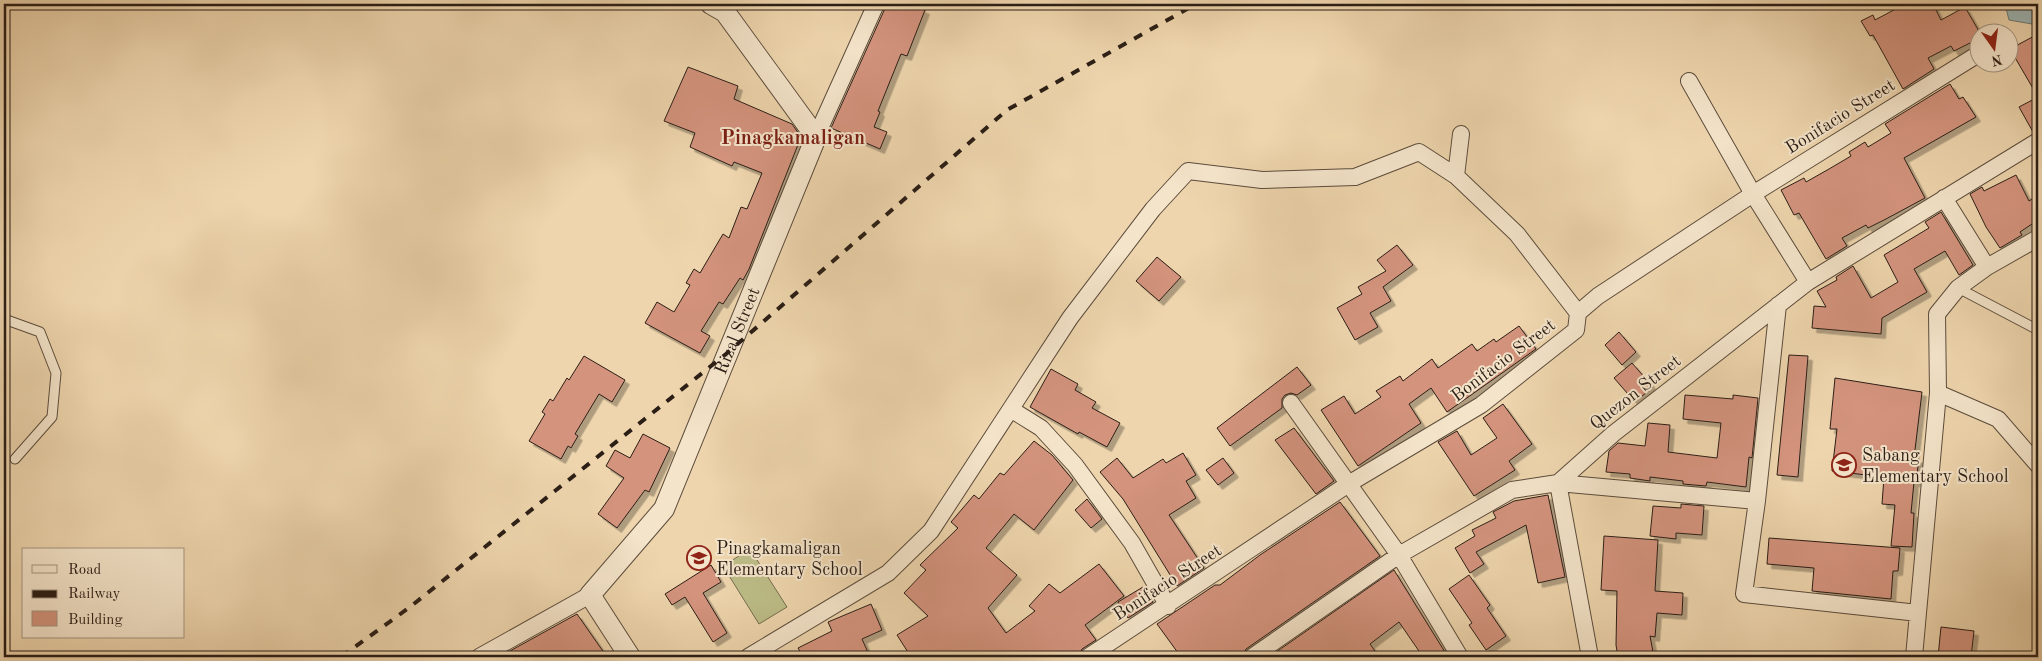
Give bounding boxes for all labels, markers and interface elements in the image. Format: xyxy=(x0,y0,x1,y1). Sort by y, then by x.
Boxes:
north arrow xyxy=(1970,22,2020,72)
text: N xyxy=(1990,52,2004,68)
street label: Bonifacio Street xyxy=(1783,76,1898,158)
district label: Pinagkamaligan xyxy=(721,129,865,149)
street label: Rizal Street xyxy=(712,285,764,377)
street label: Bonifacio Street xyxy=(1448,316,1559,406)
street label: Quezon Street xyxy=(1587,352,1684,434)
place label: Sabang Elementary School xyxy=(1862,447,2009,486)
school or university icon: Sabang Elementary School xyxy=(1831,452,1857,478)
place label: Pinagkamaligan Elementary School xyxy=(716,540,863,579)
street label: Bonifacio Street xyxy=(1110,541,1225,624)
school or university icon: Pinagkamaligan Elementary School xyxy=(686,545,712,571)
legend xyxy=(22,548,185,638)
text: Road xyxy=(68,563,102,578)
text: Railway xyxy=(68,587,121,602)
text: Building xyxy=(68,613,123,628)

